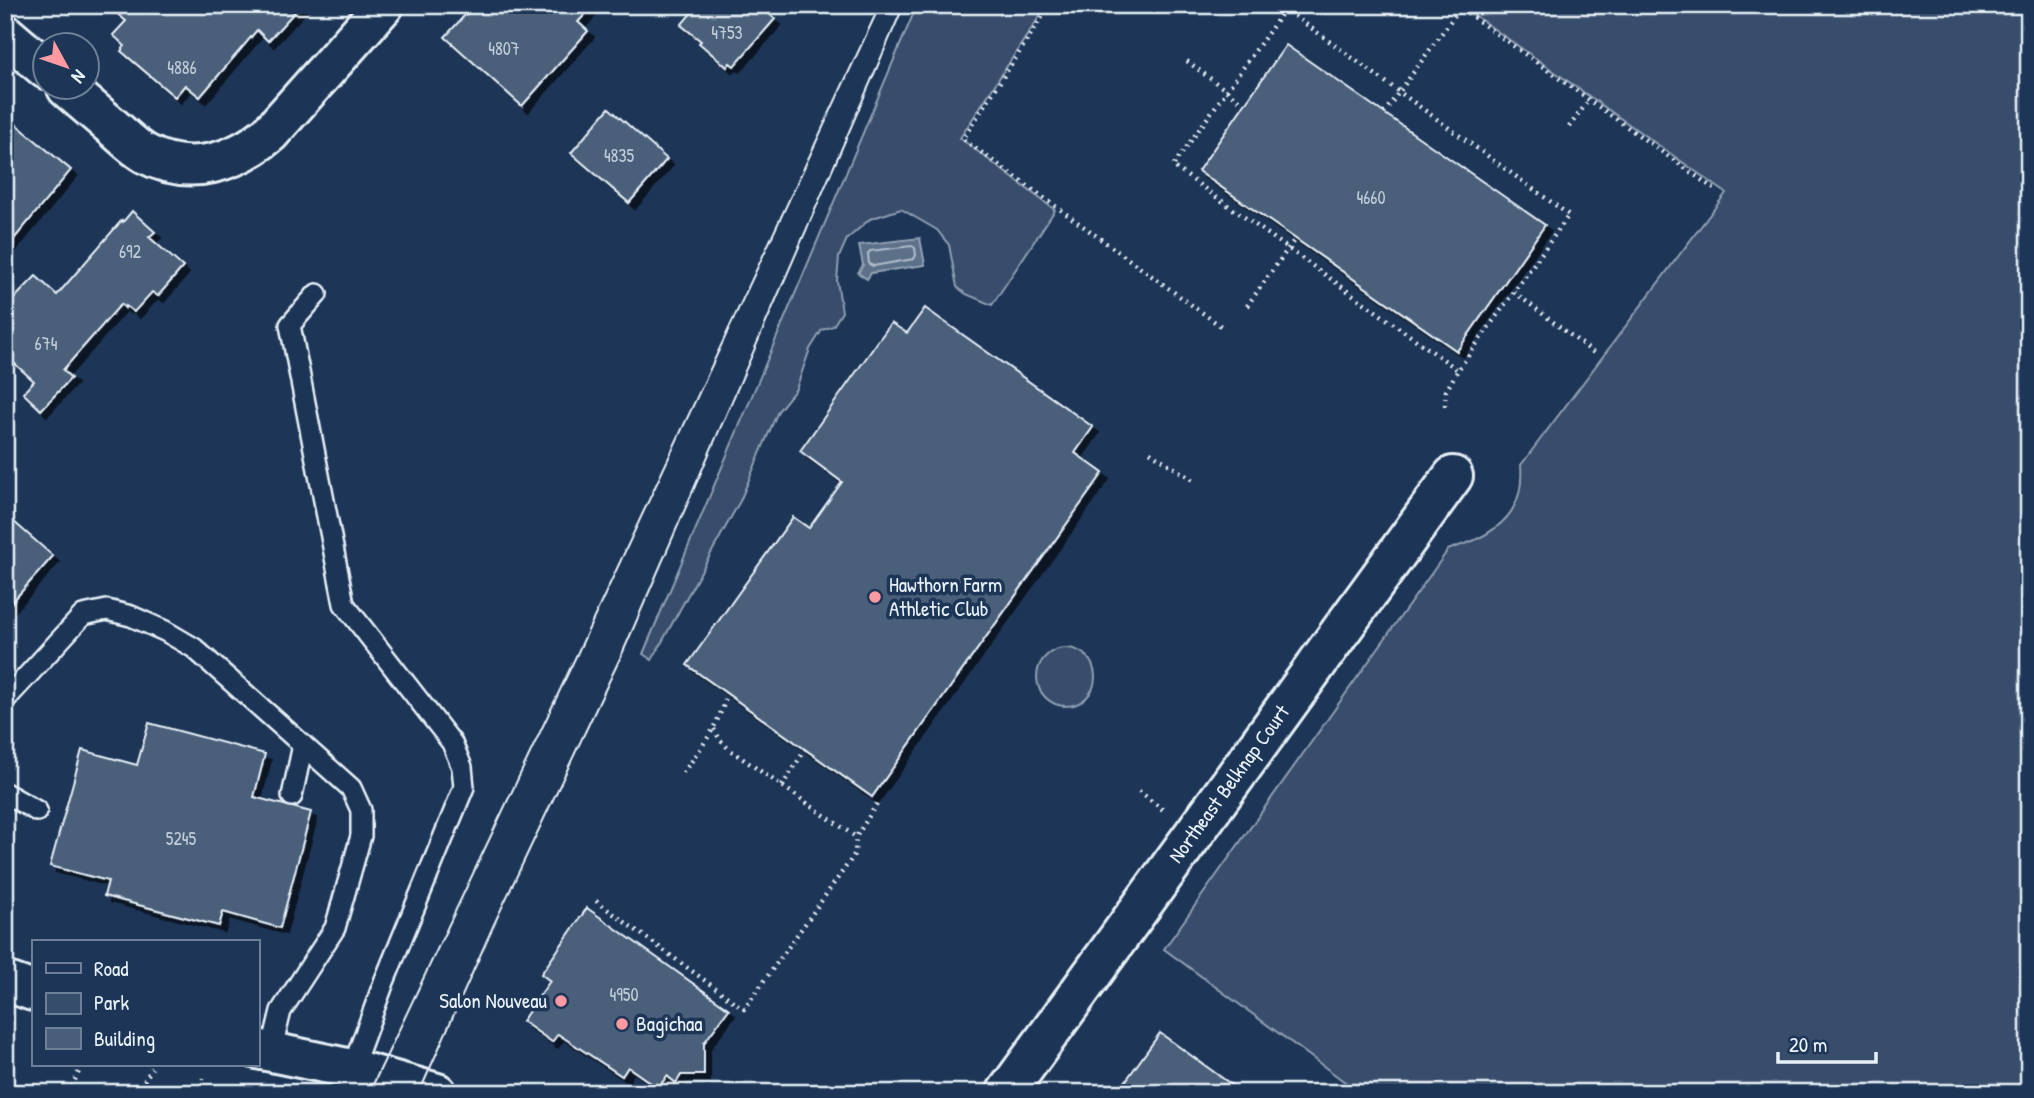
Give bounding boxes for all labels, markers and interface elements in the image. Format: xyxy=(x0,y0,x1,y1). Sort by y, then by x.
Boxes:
house number: 4753 xyxy=(711,20,743,45)
north arrow xyxy=(32,32,102,102)
house number: 4807 xyxy=(488,36,520,61)
house number: 4886 xyxy=(167,55,197,80)
text: N xyxy=(66,65,92,89)
house number: 4835 xyxy=(604,143,634,168)
house number: 4660 xyxy=(1356,185,1386,210)
house number: 692 xyxy=(119,239,142,264)
house number: 674 xyxy=(35,331,58,356)
place label: Hawthorn Farm Athletic Club xyxy=(889,570,1002,623)
marker: Hawthorn Farm Athletic Club xyxy=(867,589,883,605)
street label: Northeast Belknap Court xyxy=(1161,698,1296,869)
house number: 5245 xyxy=(166,826,197,851)
legend xyxy=(32,940,259,1066)
text: Road xyxy=(94,954,128,983)
house number: 4950 xyxy=(609,982,639,1007)
place label: Salon Nouveau xyxy=(439,986,548,1015)
text: Park xyxy=(94,988,129,1017)
marker: Salon Nouveau xyxy=(553,993,569,1009)
place label: Bagichaa xyxy=(636,1009,702,1038)
marker: Bagichaa xyxy=(614,1016,630,1032)
scale bar xyxy=(1778,1021,1876,1065)
text: Building xyxy=(94,1024,155,1053)
text: 20 m xyxy=(1789,1030,1827,1059)

